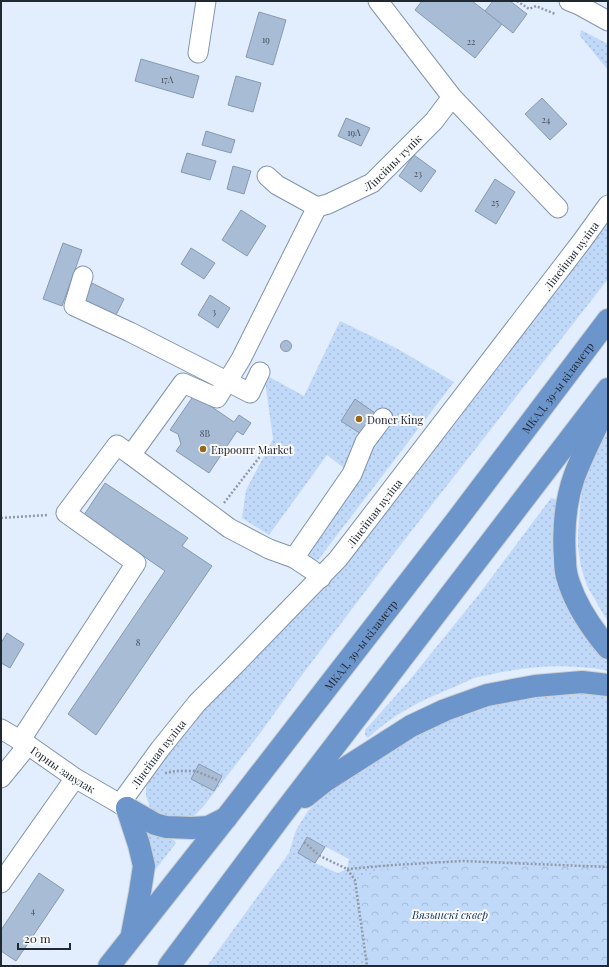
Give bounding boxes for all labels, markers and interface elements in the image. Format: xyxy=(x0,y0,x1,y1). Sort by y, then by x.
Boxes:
house number: 19 xyxy=(262,33,270,45)
house number: 22 xyxy=(467,35,475,47)
house number: 17А xyxy=(161,73,174,85)
house number: 24 xyxy=(542,113,551,125)
house number: 19А xyxy=(347,126,361,138)
street label: Лінейны тупік xyxy=(360,130,425,194)
house number: 23 xyxy=(414,167,422,179)
house number: 25 xyxy=(491,196,499,208)
street label: Лінейная вуліца xyxy=(539,218,602,294)
house number: 3 xyxy=(212,305,216,317)
street label: МКАД, 39-ы кіламетр xyxy=(518,339,597,436)
place label: Doner King xyxy=(367,412,423,427)
marker: Doner King xyxy=(354,414,364,424)
house number: 8В xyxy=(200,427,211,439)
place label: Евроопт Market xyxy=(211,442,293,457)
marker: Евроопт Market xyxy=(198,444,208,454)
street label: Лінейная вуліца xyxy=(342,475,405,551)
street label: МКАД, 39-ы кіламетр xyxy=(320,596,400,693)
house number: 8 xyxy=(136,636,141,648)
street label: Лінейная вуліца xyxy=(126,716,189,792)
street label: Горны завулак xyxy=(28,742,99,796)
house number: 4 xyxy=(31,904,36,916)
park label: Вязынскі сквер xyxy=(411,907,488,922)
scale bar xyxy=(18,925,70,951)
text: 20 m xyxy=(24,930,51,946)

